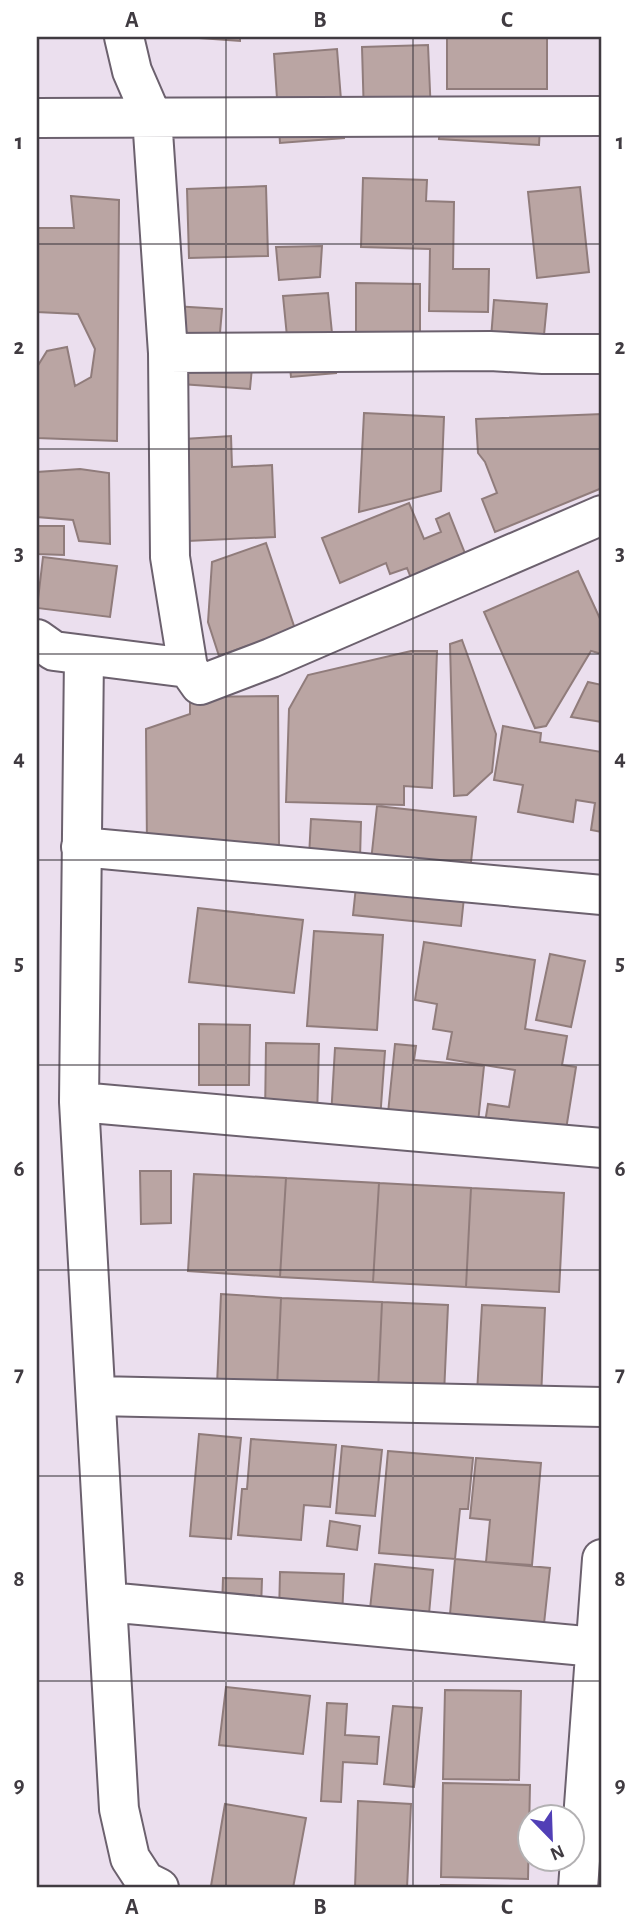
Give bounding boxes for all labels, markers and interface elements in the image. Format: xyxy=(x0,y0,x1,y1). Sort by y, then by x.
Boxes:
text: A xyxy=(125,9,139,32)
text: B xyxy=(313,9,327,32)
text: C xyxy=(501,9,513,32)
text: 1 xyxy=(15,131,23,154)
text: 1 xyxy=(616,131,624,154)
text: 2 xyxy=(14,336,25,359)
text: 2 xyxy=(615,336,626,359)
text: 3 xyxy=(14,542,24,565)
text: 3 xyxy=(615,542,625,565)
text: 4 xyxy=(13,747,25,770)
text: 4 xyxy=(614,747,626,770)
text: 5 xyxy=(14,952,24,975)
text: 5 xyxy=(615,952,625,975)
text: 6 xyxy=(13,1158,25,1181)
text: 6 xyxy=(614,1158,626,1181)
text: 7 xyxy=(14,1363,24,1386)
text: 7 xyxy=(615,1363,625,1386)
text: 8 xyxy=(13,1568,25,1591)
text: 8 xyxy=(614,1568,626,1591)
text: 9 xyxy=(13,1774,25,1797)
text: 9 xyxy=(614,1774,626,1797)
north arrow xyxy=(516,1802,586,1872)
text: N xyxy=(547,1841,567,1864)
text: A xyxy=(125,1896,139,1919)
text: B xyxy=(313,1896,327,1919)
text: C xyxy=(501,1896,513,1919)

